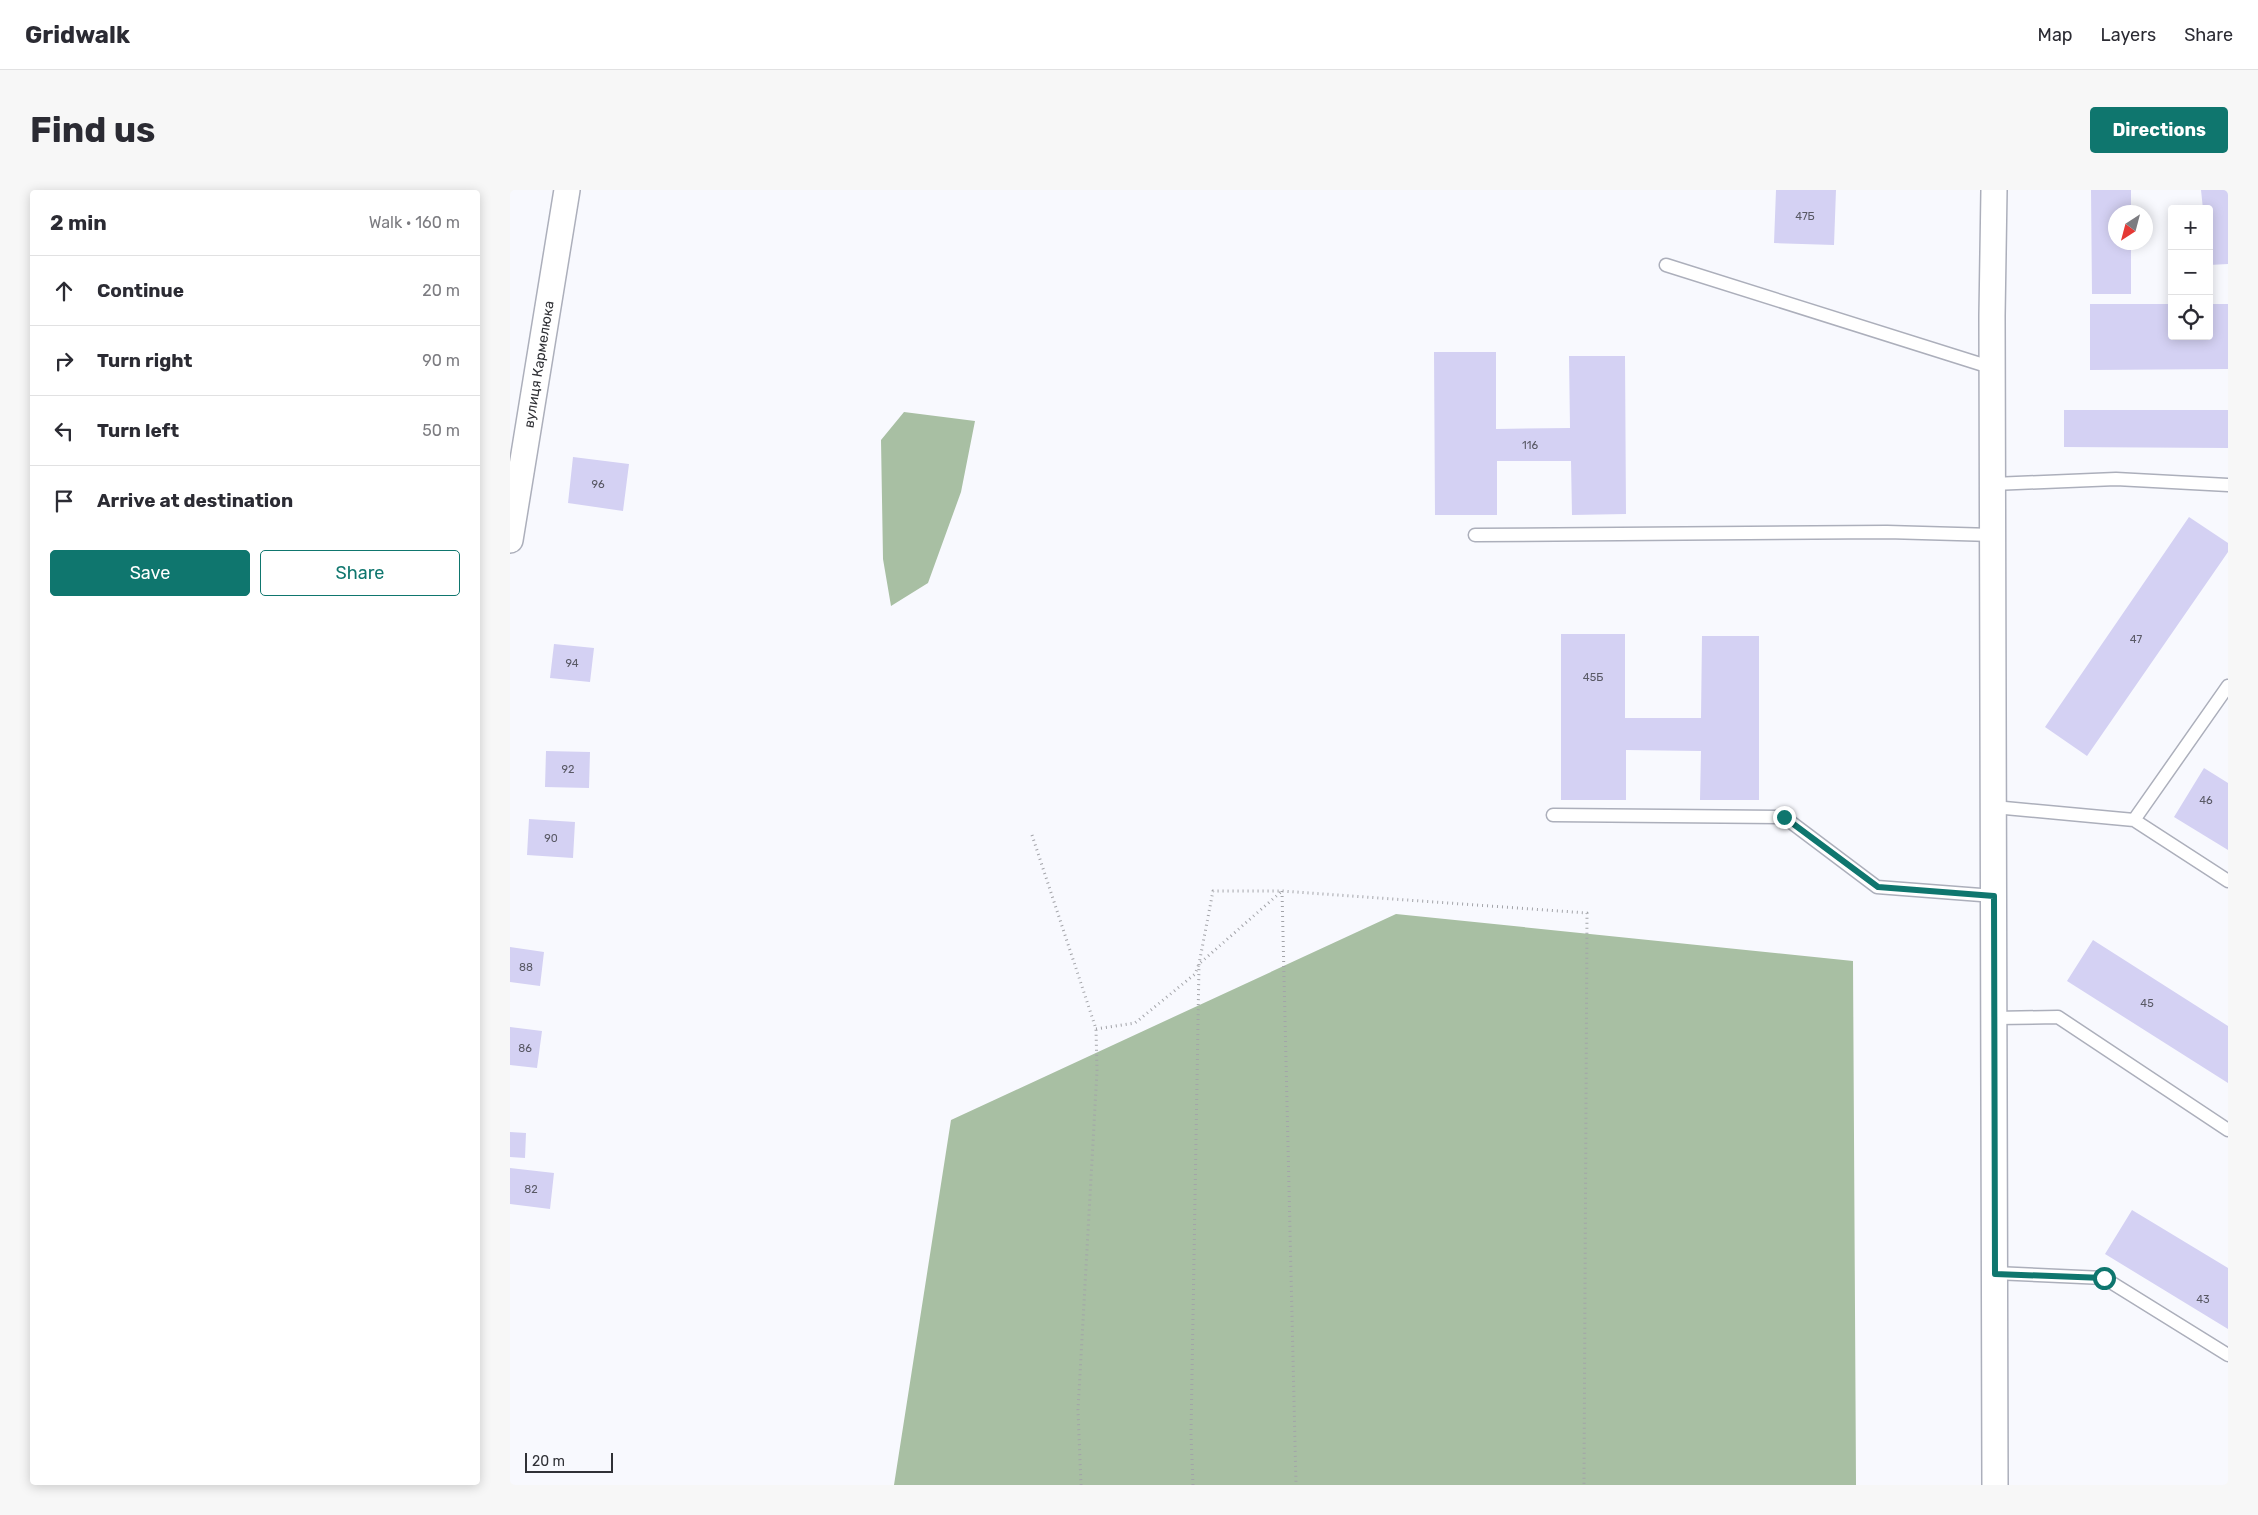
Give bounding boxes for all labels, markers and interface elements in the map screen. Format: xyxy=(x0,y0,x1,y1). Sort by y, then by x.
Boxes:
text: Gridwalk xyxy=(25,21,130,49)
text: Map xyxy=(2038,24,2073,46)
text: Layers xyxy=(2101,24,2156,46)
text: Share xyxy=(2184,24,2233,46)
button: Directions xyxy=(2090,107,2228,153)
text: Find us xyxy=(30,109,155,151)
north arrow xyxy=(2108,205,2153,250)
map controls xyxy=(2168,205,2213,340)
button: + xyxy=(2168,205,2213,250)
text: 2 min xyxy=(50,210,107,235)
house number: 47Б xyxy=(1795,210,1815,223)
text: Walk · 160 m xyxy=(369,213,460,232)
button: − xyxy=(2168,250,2213,295)
icon: ahead xyxy=(50,277,78,305)
text: Continue xyxy=(97,279,184,302)
text: 20 m xyxy=(422,281,460,300)
button: locate xyxy=(2168,295,2213,340)
street label: вулиця Кармелюка xyxy=(520,300,558,429)
icon: right xyxy=(50,347,78,375)
text: Turn right xyxy=(97,349,192,372)
text: 90 m xyxy=(422,351,460,370)
icon: left xyxy=(50,417,78,445)
text: Turn left xyxy=(97,419,179,442)
text: 50 m xyxy=(422,421,460,440)
house number: 116 xyxy=(1522,439,1538,452)
house number: 96 xyxy=(591,478,605,491)
icon: arrive xyxy=(50,487,78,515)
text: Arrive at destination xyxy=(97,489,293,512)
button: Save xyxy=(50,550,250,596)
button: Share xyxy=(260,550,460,596)
house number: 47 xyxy=(2130,633,2142,646)
house number: 94 xyxy=(565,657,579,670)
house number: 45Б xyxy=(1583,671,1603,684)
house number: 92 xyxy=(562,763,574,776)
house number: 46 xyxy=(2199,794,2213,807)
route end xyxy=(1773,806,1796,829)
house number: 90 xyxy=(544,832,558,845)
house number: 88 xyxy=(519,961,533,974)
house number: 45 xyxy=(2140,997,2154,1010)
house number: 86 xyxy=(518,1042,532,1055)
house number: 82 xyxy=(524,1183,538,1196)
route start xyxy=(2093,1267,2116,1290)
house number: 43 xyxy=(2196,1293,2210,1306)
scale bar xyxy=(525,1450,612,1473)
text: 20 m xyxy=(532,1453,565,1470)

